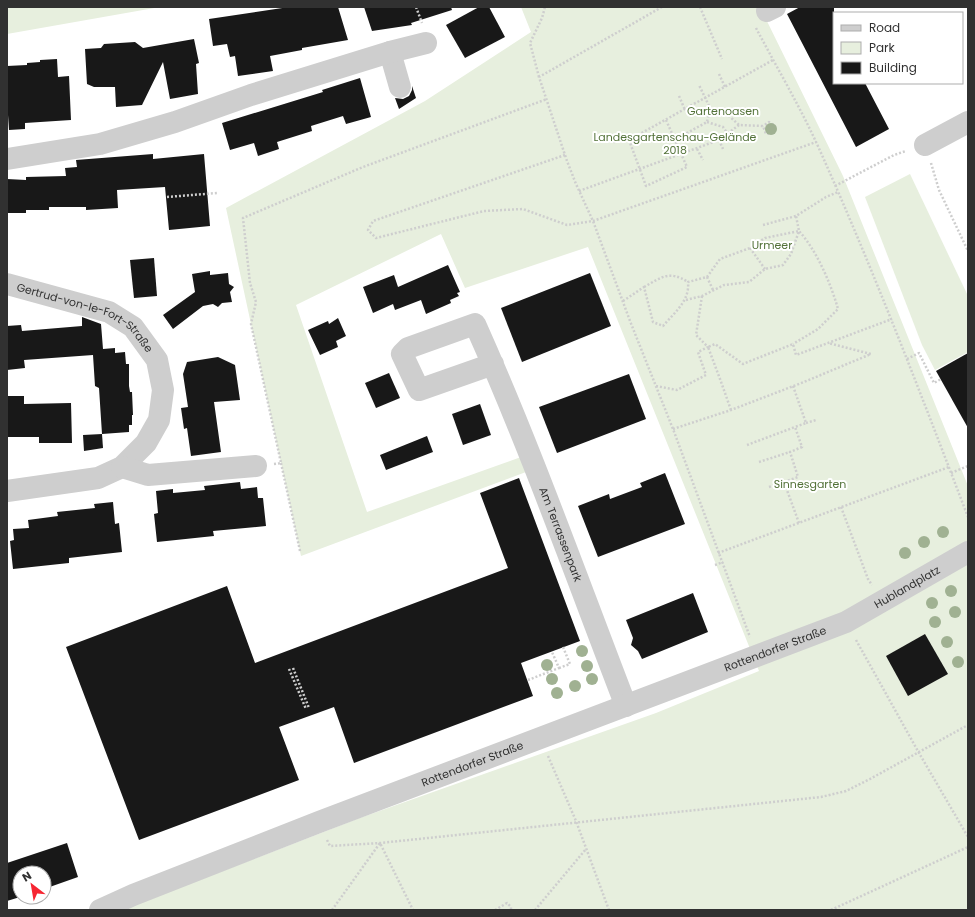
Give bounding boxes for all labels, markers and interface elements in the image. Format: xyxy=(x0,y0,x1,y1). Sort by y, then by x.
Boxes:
legend xyxy=(833,12,963,84)
text: Road xyxy=(869,19,900,36)
text: Park xyxy=(869,39,896,56)
text: Building xyxy=(869,59,917,76)
park label: Gartenoasen xyxy=(687,103,759,119)
park label: Landesgartenschau-Gelände 2018 xyxy=(594,129,757,158)
park label: Urmeer xyxy=(752,237,792,253)
street label: Gertrud-von-le-Fort-Straße xyxy=(15,279,157,356)
park label: Sinnesgarten xyxy=(774,476,846,492)
street label: Am Terrassenpark xyxy=(535,485,586,584)
street label: Hublandplatz xyxy=(871,562,943,612)
street label: Rottendorfer Straße xyxy=(722,622,829,676)
street label: Rottendorfer Straße xyxy=(419,737,526,790)
north arrow xyxy=(12,865,52,905)
text: N xyxy=(19,867,35,885)

